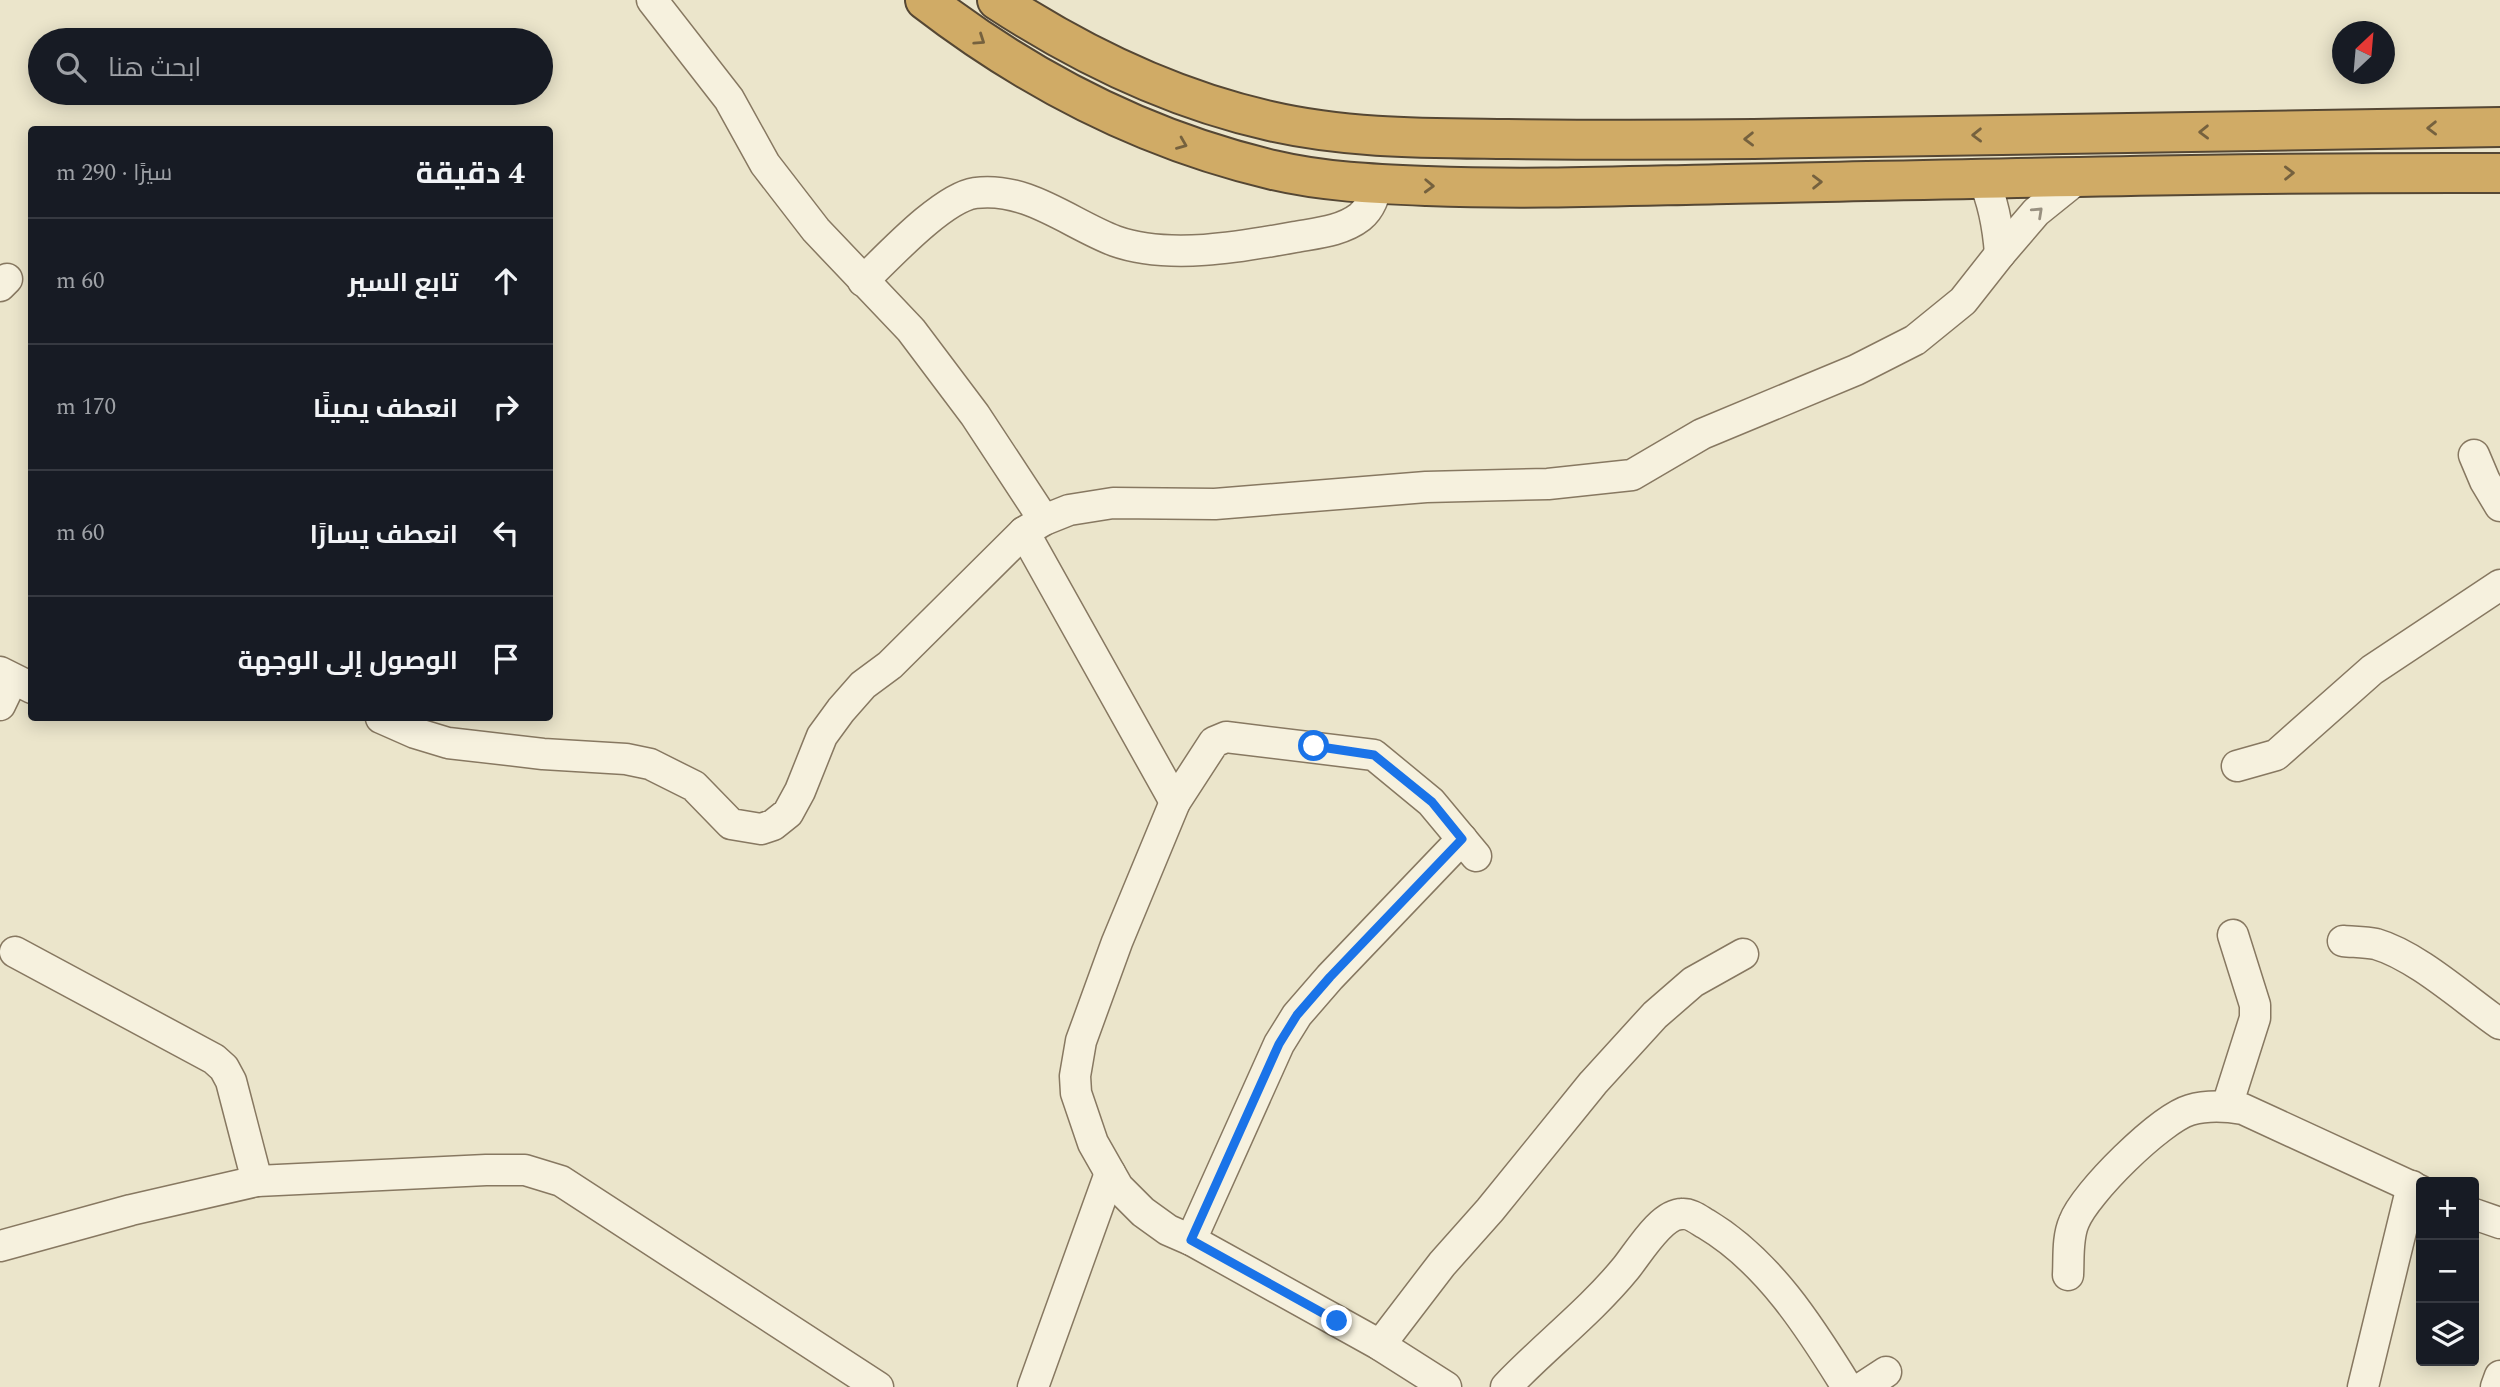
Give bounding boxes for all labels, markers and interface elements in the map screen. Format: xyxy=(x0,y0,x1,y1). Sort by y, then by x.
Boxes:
north arrow xyxy=(2332,21,2395,84)
search box xyxy=(28,28,553,105)
one-way arrow xyxy=(973,32,986,45)
icon: search xyxy=(52,48,90,86)
text: ابحث هنا xyxy=(108,48,201,88)
one-way arrow xyxy=(2426,120,2437,136)
one-way arrow xyxy=(2199,124,2210,139)
one-way arrow xyxy=(1971,128,1982,143)
one-way arrow xyxy=(1744,131,1754,147)
one-way arrow xyxy=(1176,136,1188,150)
text: 4 دقيقة xyxy=(416,151,525,197)
text: سيرًا · 290 m xyxy=(56,156,172,191)
one-way arrow xyxy=(2285,165,2295,181)
one-way arrow xyxy=(1812,175,1823,190)
one-way arrow xyxy=(1424,179,1435,194)
one-way arrow xyxy=(2030,207,2043,220)
icon: ahead xyxy=(487,262,525,300)
text: تابع السير xyxy=(348,263,458,303)
text: 60 m xyxy=(56,264,105,299)
icon: right xyxy=(487,388,525,426)
text: انعطف يمينًا xyxy=(313,389,458,429)
text: 170 m xyxy=(56,390,116,425)
icon: left xyxy=(487,514,525,552)
text: انعطف يسارًا xyxy=(310,515,458,555)
text: 60 m xyxy=(56,516,105,551)
icon: arrive xyxy=(487,640,525,678)
text: الوصول إلى الوجهة xyxy=(238,641,458,681)
route start xyxy=(1298,730,1329,761)
map controls xyxy=(2416,1177,2479,1366)
button: + xyxy=(2416,1177,2479,1240)
button: − xyxy=(2416,1240,2479,1303)
button: layers xyxy=(2416,1303,2479,1366)
route end xyxy=(1321,1305,1352,1336)

